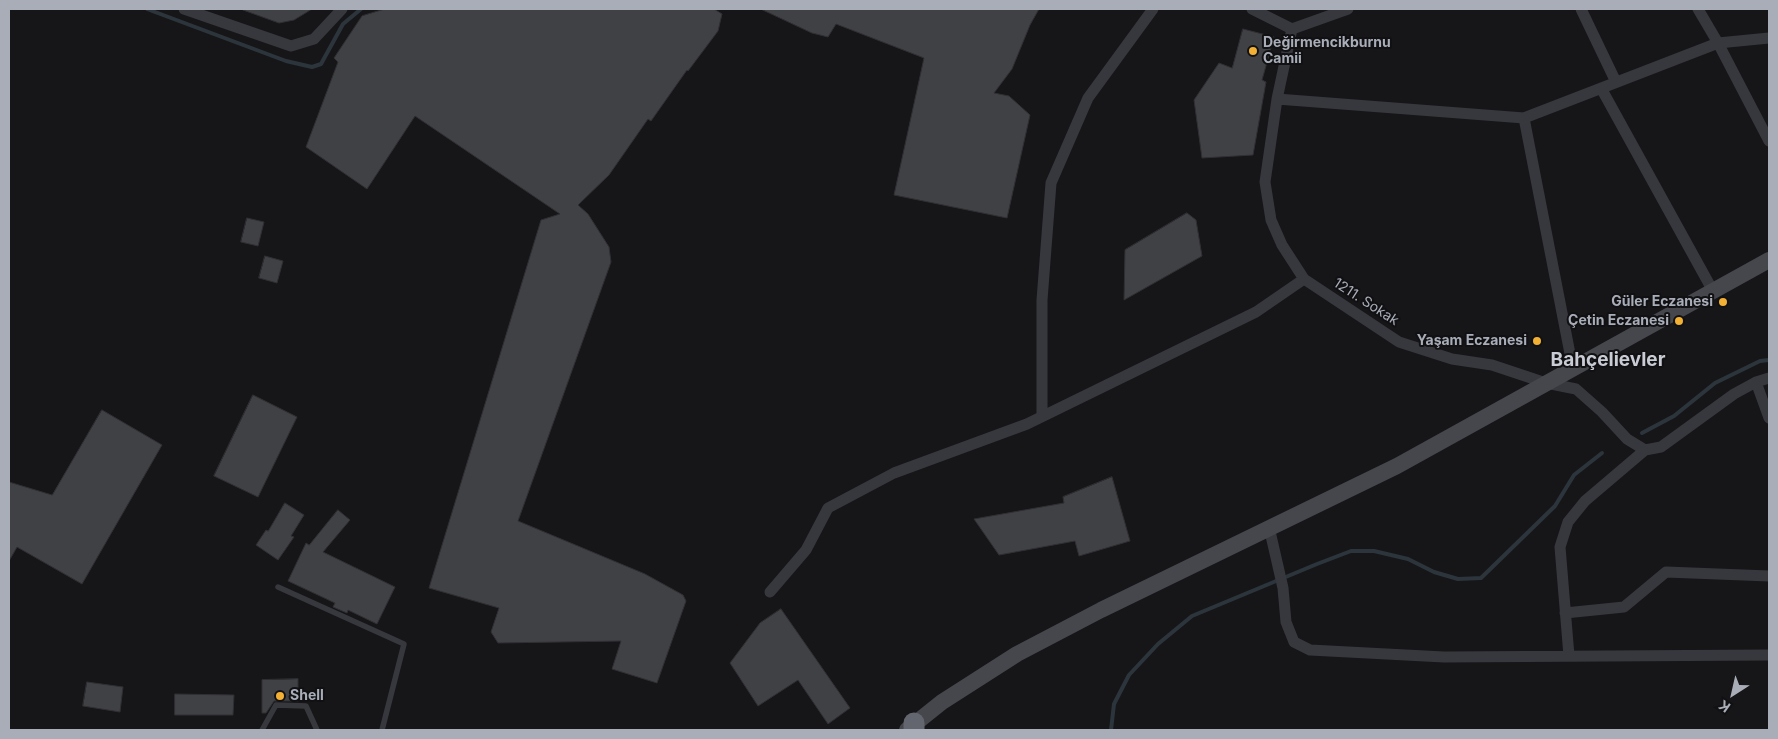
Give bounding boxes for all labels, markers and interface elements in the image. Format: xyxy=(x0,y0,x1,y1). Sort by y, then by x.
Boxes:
place label: Değirmencikburnu Camii xyxy=(1263,35,1391,68)
marker: Değirmencikburnu Camii xyxy=(1247,45,1259,57)
street label: 1211. Sokak xyxy=(1330,275,1402,329)
place label: Güler Eczanesi xyxy=(1611,294,1713,310)
marker: Güler Eczanesi xyxy=(1717,296,1729,308)
place label: Çetin Eczanesi xyxy=(1568,313,1669,329)
marker: Çetin Eczanesi xyxy=(1673,315,1685,327)
place label: Yaşam Eczanesi xyxy=(1417,333,1527,349)
marker: Yaşam Eczanesi xyxy=(1531,335,1543,347)
district label: Bahçelievler xyxy=(1551,349,1665,371)
north arrow xyxy=(1708,669,1758,719)
place label: Shell xyxy=(290,688,324,704)
marker: Shell xyxy=(274,690,286,702)
text: K xyxy=(1715,697,1733,717)

